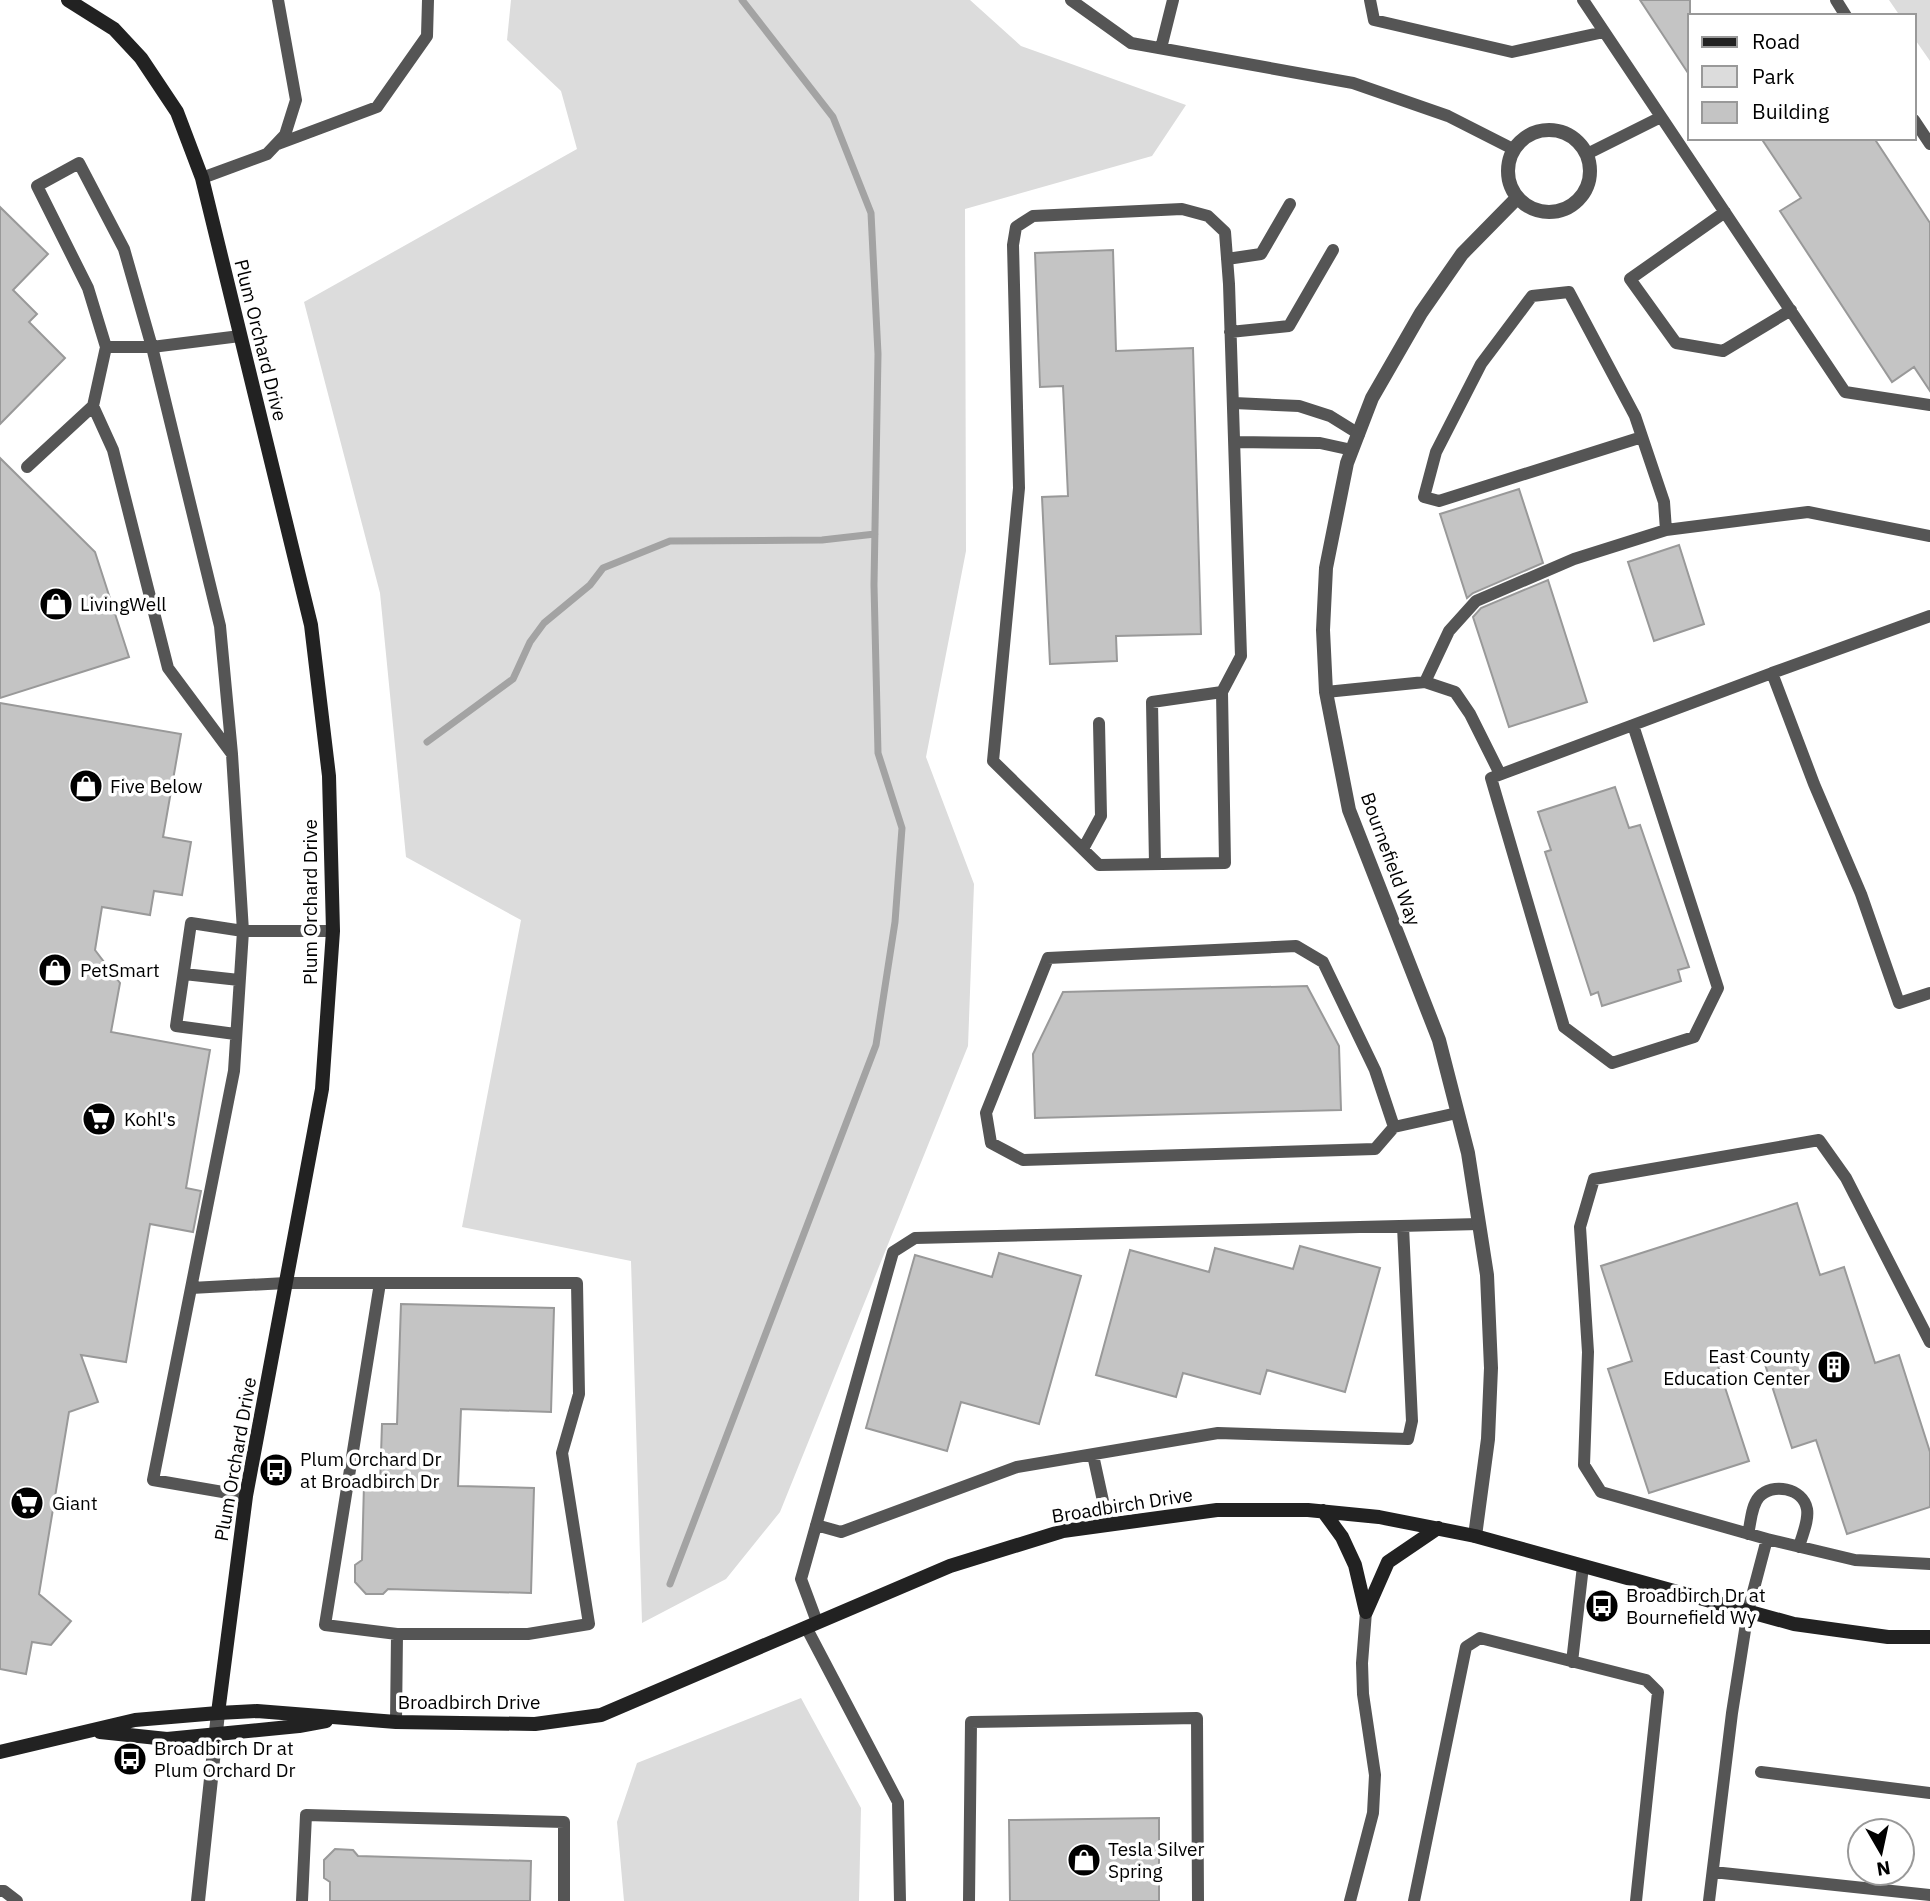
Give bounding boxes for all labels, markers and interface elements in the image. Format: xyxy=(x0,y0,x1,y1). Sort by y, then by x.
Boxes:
legend xyxy=(1688,14,1916,140)
text: Road xyxy=(1752,27,1800,55)
text: Park xyxy=(1752,62,1795,90)
text: Building xyxy=(1752,97,1829,125)
street label: Plum Orchard Drive xyxy=(229,257,293,423)
shop icon: LivingWell xyxy=(37,585,75,623)
place label: LivingWell xyxy=(80,592,167,616)
shop icon: Five Below xyxy=(67,767,105,805)
place label: Five Below xyxy=(110,774,203,798)
street label: Bournefield Way xyxy=(1356,789,1426,929)
street label: Plum Orchard Drive xyxy=(298,819,322,985)
shop icon: PetSmart xyxy=(36,951,74,989)
place label: PetSmart xyxy=(80,958,160,982)
supermarket icon: Kohl's xyxy=(80,1100,118,1138)
place label: Kohl's xyxy=(124,1107,176,1131)
place label: East County Education Center xyxy=(1663,1344,1811,1390)
building icon: East County Education Center xyxy=(1815,1348,1853,1386)
street label: Plum Orchard Drive xyxy=(209,1375,261,1543)
place label: Plum Orchard Dr at Broadbirch Dr xyxy=(300,1447,441,1493)
bus stop icon: Plum Orchard Dr at Broadbirch Dr xyxy=(257,1451,295,1489)
street label: Broadbirch Drive xyxy=(1050,1482,1194,1528)
supermarket icon: Giant xyxy=(8,1484,46,1522)
place label: Giant xyxy=(52,1491,98,1515)
place label: Broadbirch Dr at Bournefield Wy xyxy=(1626,1583,1766,1629)
bus stop icon: Broadbirch Dr at Bournefield Wy xyxy=(1583,1587,1621,1625)
street label: Broadbirch Drive xyxy=(398,1690,540,1714)
place label: Broadbirch Dr at Plum Orchard Dr xyxy=(154,1736,295,1782)
bus stop icon: Broadbirch Dr at Plum Orchard Dr xyxy=(111,1740,149,1778)
north arrow xyxy=(1846,1817,1916,1887)
place label: Tesla Silver Spring xyxy=(1108,1837,1205,1883)
shop icon: Tesla Silver Spring xyxy=(1065,1841,1103,1879)
text: N xyxy=(1875,1856,1892,1882)

